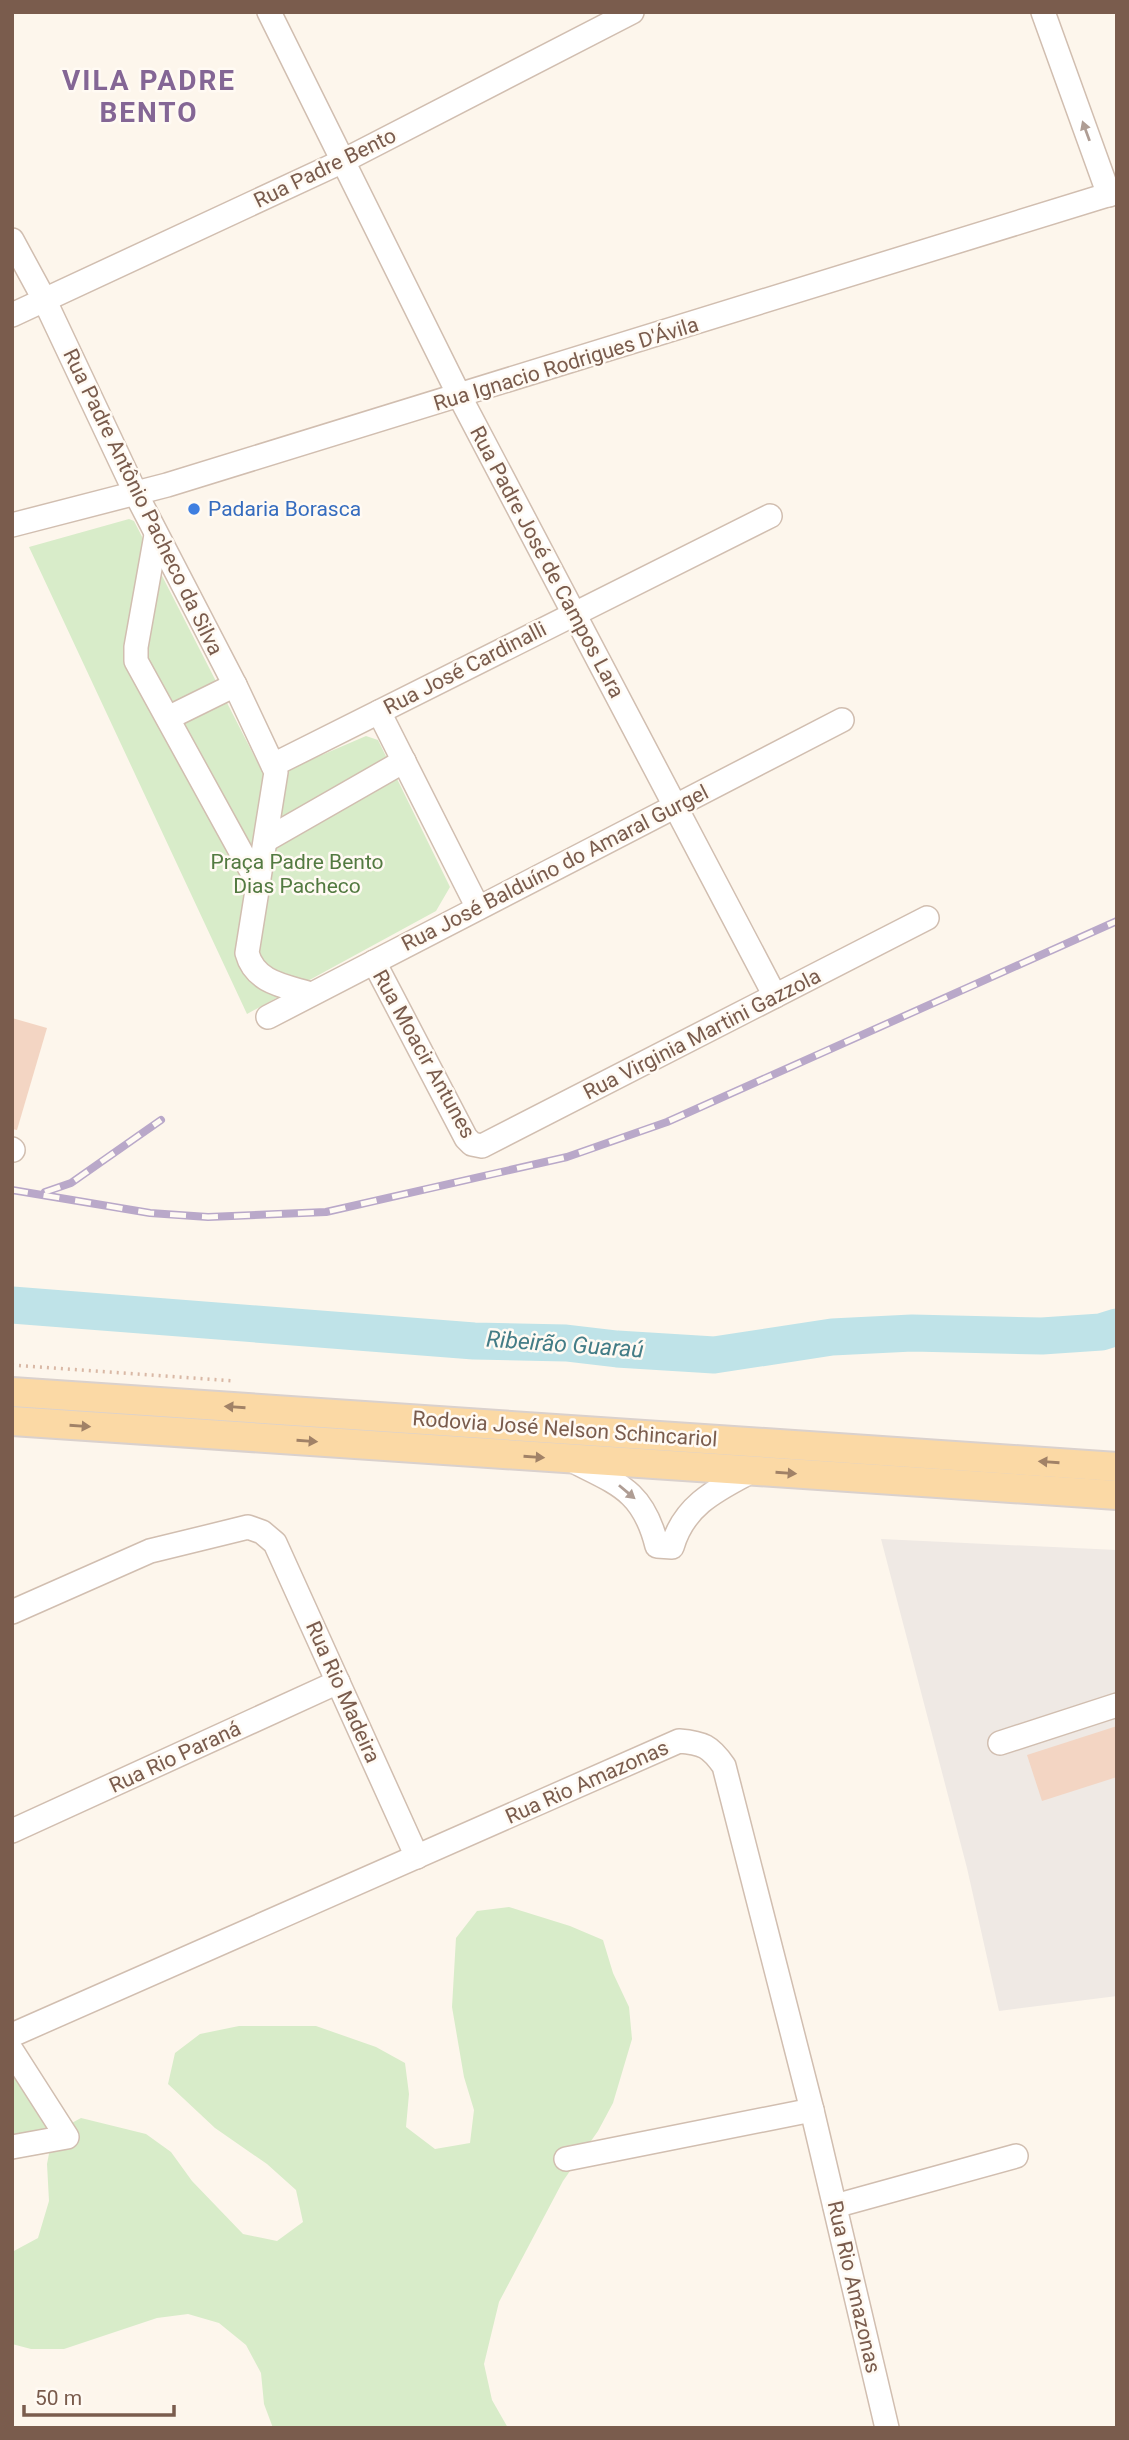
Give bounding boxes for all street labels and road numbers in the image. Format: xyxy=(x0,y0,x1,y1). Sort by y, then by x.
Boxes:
street label: Rua Padre Bento xyxy=(250,123,400,213)
street label: Rua Ignacio Rodrigues D'Ávila xyxy=(431,312,701,416)
street label: Rua Padre Antônio Pacheco da Silva xyxy=(58,345,228,659)
street label: Rua Padre José de Campos Lara xyxy=(465,422,629,702)
street label: Rua José Cardinalli xyxy=(380,617,550,719)
street label: Rua José Balduíno do Amaral Gurgel xyxy=(398,780,712,956)
street label: Rua Virginia Martini Gazzola xyxy=(579,964,825,1104)
street label: Rua Moacir Antunes xyxy=(368,966,480,1142)
street label: Rodovia José Nelson Schincariol xyxy=(412,1406,718,1452)
street label: Rua Rio Madeira xyxy=(301,1618,385,1766)
street label: Rua Rio Paraná xyxy=(106,1716,244,1798)
street label: Rua Rio Amazonas xyxy=(502,1735,672,1829)
street label: Rua Rio Amazonas xyxy=(823,2199,885,2375)

